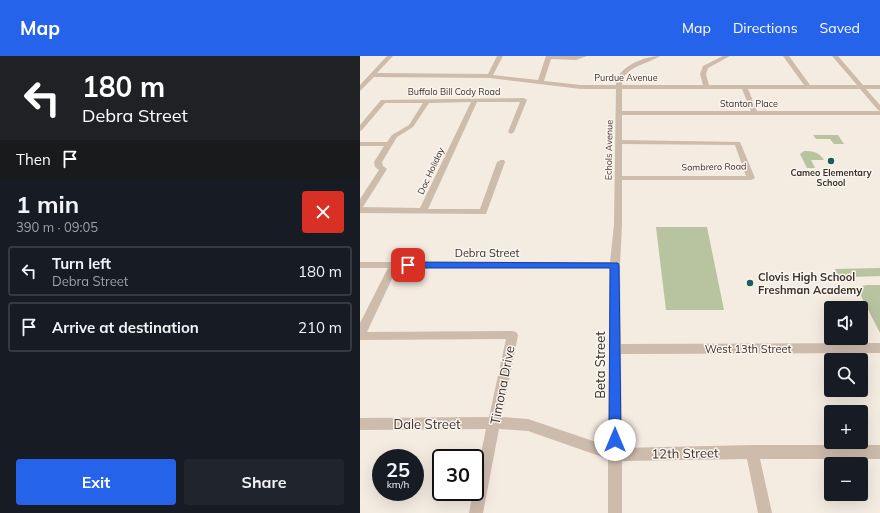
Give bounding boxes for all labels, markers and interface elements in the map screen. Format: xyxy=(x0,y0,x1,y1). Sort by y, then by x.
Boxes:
text: Map xyxy=(20,16,60,40)
text: Map xyxy=(682,19,711,37)
text: Directions xyxy=(733,19,798,37)
text: Saved xyxy=(820,19,860,37)
text: 180 m xyxy=(82,69,165,104)
icon: left xyxy=(16,72,68,124)
street label: Purdue Avenue xyxy=(594,72,658,83)
street label: Buffalo Bill Cody Road xyxy=(408,86,500,98)
street label: Stanton Place xyxy=(720,98,778,109)
text: Debra Street xyxy=(82,104,188,127)
street label: Echols Avenue xyxy=(602,120,615,180)
street label: Doc Holiday xyxy=(415,145,447,196)
icon: arrive xyxy=(59,148,81,170)
text: Then xyxy=(16,150,51,169)
marker: Cameo Elementary School xyxy=(826,156,836,166)
street label: Sombrero Road xyxy=(681,160,747,173)
place label: Cameo Elementary School xyxy=(790,167,872,188)
text: 1 min xyxy=(16,189,79,219)
button: close xyxy=(302,191,344,233)
text: 390 m · 09:05 xyxy=(16,219,98,235)
street label: Debra Street xyxy=(455,246,519,260)
pin xyxy=(391,248,425,282)
text: Turn left xyxy=(52,254,111,273)
icon: arrive xyxy=(397,254,419,276)
icon: left xyxy=(18,260,40,282)
text: 180 m xyxy=(298,262,342,281)
place label: Clovis High School Freshman Academy xyxy=(758,270,862,297)
text: Debra Street xyxy=(52,273,128,289)
marker: Clovis High School Freshman Academy xyxy=(745,278,755,288)
map controls xyxy=(824,301,868,501)
button: sound xyxy=(824,301,868,345)
icon: arrive xyxy=(18,316,40,338)
text: Arrive at destination xyxy=(52,318,199,337)
text: 210 m xyxy=(298,318,342,337)
street label: Beta Street xyxy=(592,331,608,399)
street label: West 13th Street xyxy=(705,342,791,356)
street label: Timona Drive xyxy=(487,344,517,426)
button: search xyxy=(824,353,868,397)
button: + xyxy=(824,405,868,449)
street label: Dale Street xyxy=(393,416,461,432)
position arrow xyxy=(594,419,636,461)
street label: 12th Street xyxy=(651,444,719,462)
speed limit sign: 30 xyxy=(432,449,484,501)
text: 25 xyxy=(386,457,410,482)
button: − xyxy=(824,457,868,501)
button: Exit xyxy=(16,459,176,505)
button: Share xyxy=(184,459,344,505)
text: km/h xyxy=(387,478,409,491)

